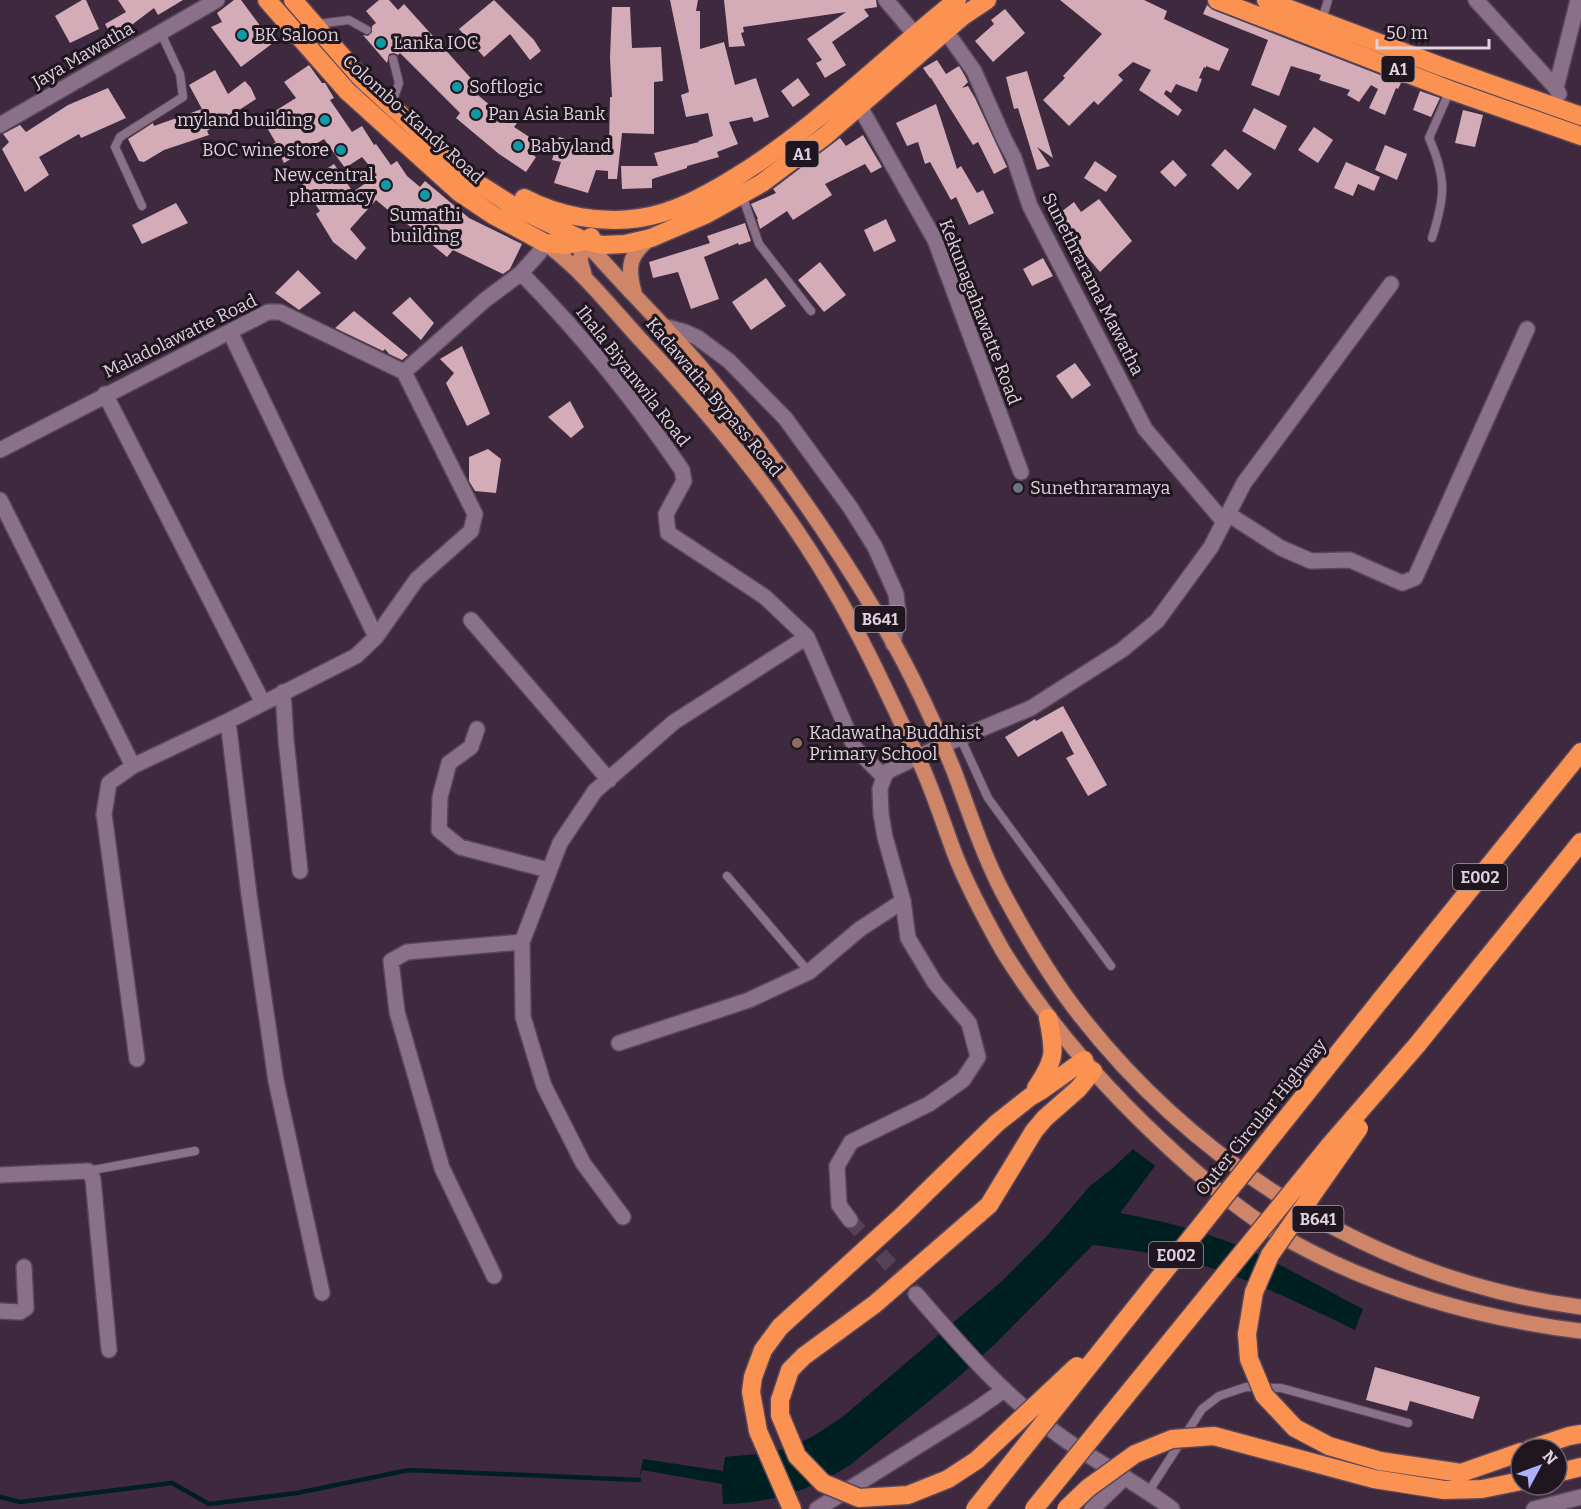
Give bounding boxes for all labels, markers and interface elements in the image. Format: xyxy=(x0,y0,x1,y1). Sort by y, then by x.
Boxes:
scale bar xyxy=(1377,12,1490,50)
street label: Jaya Mawatha xyxy=(27,17,138,93)
text: 50 m xyxy=(1386,22,1428,44)
place label: BK Saloon xyxy=(254,24,340,46)
marker: BK Saloon xyxy=(235,28,249,42)
place label: Lanka IOC xyxy=(393,32,478,54)
marker: Lanka IOC xyxy=(374,36,388,50)
street label: Colombo-Kandy Road xyxy=(338,50,488,188)
road number: A1 xyxy=(1382,56,1414,82)
place label: Softlogic xyxy=(469,76,543,98)
marker: Softlogic xyxy=(450,80,464,94)
place label: Pan Asia Bank xyxy=(488,103,606,125)
marker: Pan Asia Bank xyxy=(469,107,483,121)
place label: myland building xyxy=(177,109,313,131)
marker: myland building xyxy=(318,113,332,127)
place label: Baby land xyxy=(530,135,611,157)
place label: BOC wine store xyxy=(202,139,329,161)
marker: Baby land xyxy=(511,139,525,153)
road number: A1 xyxy=(786,141,818,167)
marker: BOC wine store xyxy=(334,143,348,157)
place label: New central pharmacy xyxy=(273,164,374,207)
marker: New central pharmacy xyxy=(379,178,393,192)
marker: Sumathi building xyxy=(418,188,432,202)
street label: Sunethrarama Mawatha xyxy=(1037,189,1149,379)
place label: Sumathi building xyxy=(389,204,461,247)
street label: Kekunagahawatte Road xyxy=(934,216,1026,408)
street label: Maladolawatte Road xyxy=(100,289,261,383)
street label: Ihala Biyanwila Road xyxy=(571,301,695,451)
street label: Kadawatha Bypass Road xyxy=(641,313,787,481)
place label: Sunethraramaya xyxy=(1030,477,1171,499)
marker: Sunethraramaya xyxy=(1011,481,1025,495)
road number: B641 xyxy=(854,606,906,632)
place label: Kadawatha Buddhist Primary School xyxy=(809,722,982,765)
marker: Kadawatha Buddhist Primary School xyxy=(790,736,804,750)
road number: E002 xyxy=(1453,864,1507,890)
street label: Outer Circular Highway xyxy=(1191,1034,1331,1200)
road number: B641 xyxy=(1292,1206,1344,1232)
road number: E002 xyxy=(1149,1242,1203,1268)
north arrow xyxy=(1509,1437,1569,1497)
text: N xyxy=(1539,1447,1561,1468)

